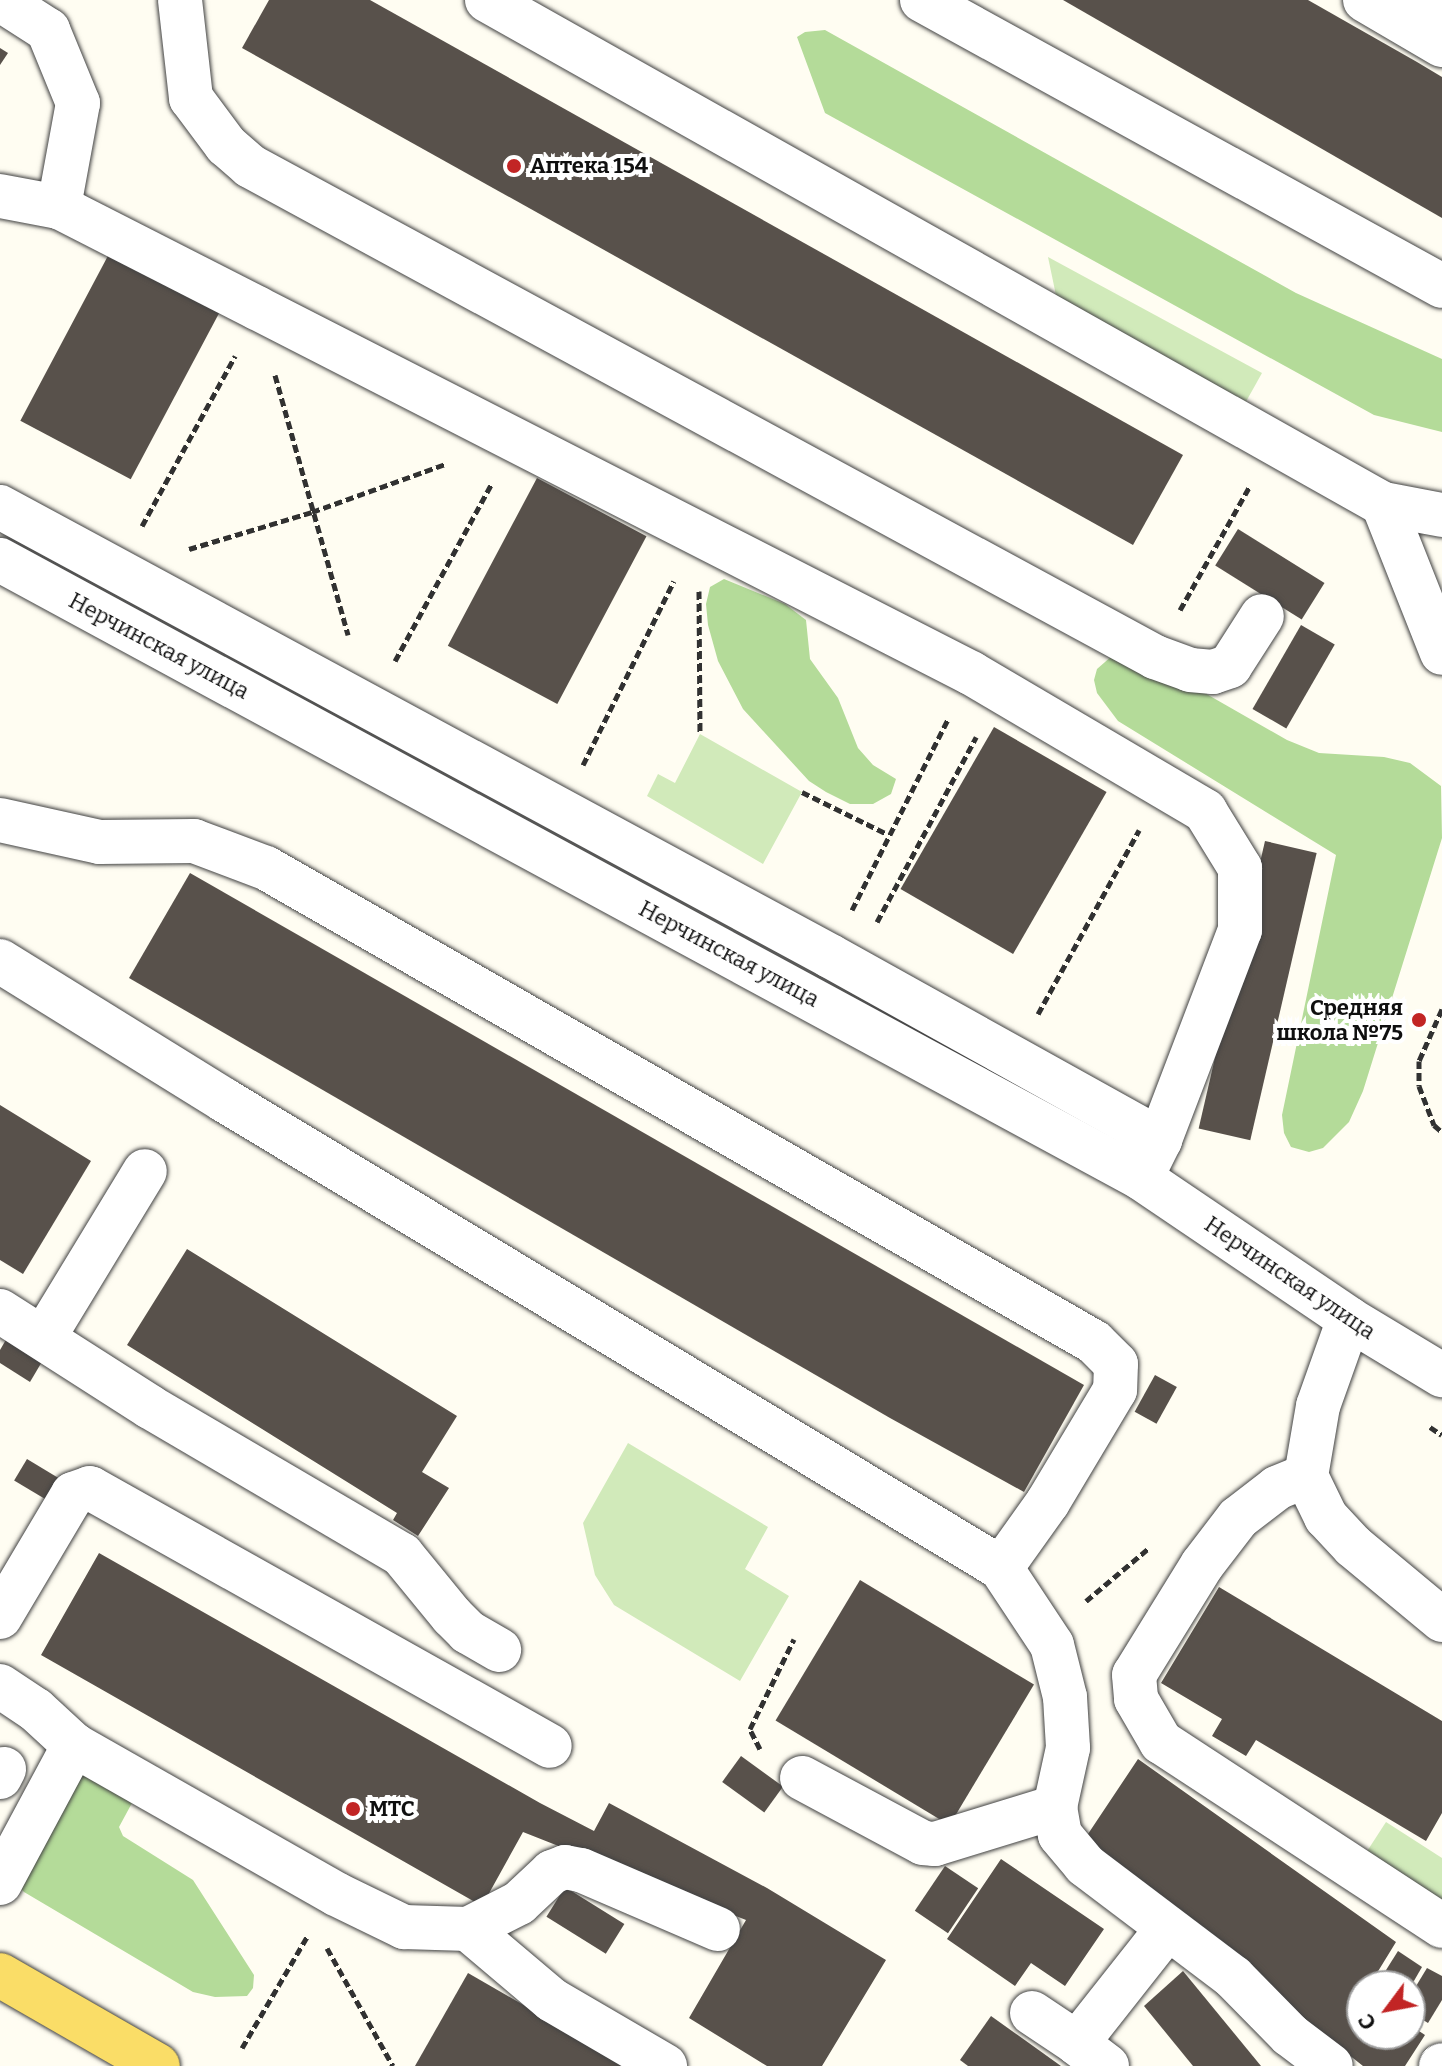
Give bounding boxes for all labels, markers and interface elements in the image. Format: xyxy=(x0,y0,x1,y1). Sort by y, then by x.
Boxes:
place label: Аптека 154 xyxy=(530,153,648,179)
marker: Аптека 154 xyxy=(505,157,523,175)
street label: Нерчинская улица xyxy=(64,587,254,705)
street label: Нерчинская улица xyxy=(634,895,824,1013)
place label: Средняя школа №75 xyxy=(1276,994,1403,1046)
marker: Средняя школа №75 xyxy=(1410,1011,1428,1029)
street label: Нерчинская улица xyxy=(1200,1211,1380,1345)
place label: МТС xyxy=(369,1796,415,1822)
marker: МТС xyxy=(344,1800,362,1818)
north arrow xyxy=(1346,1970,1426,2050)
text: С xyxy=(1352,2009,1382,2035)

